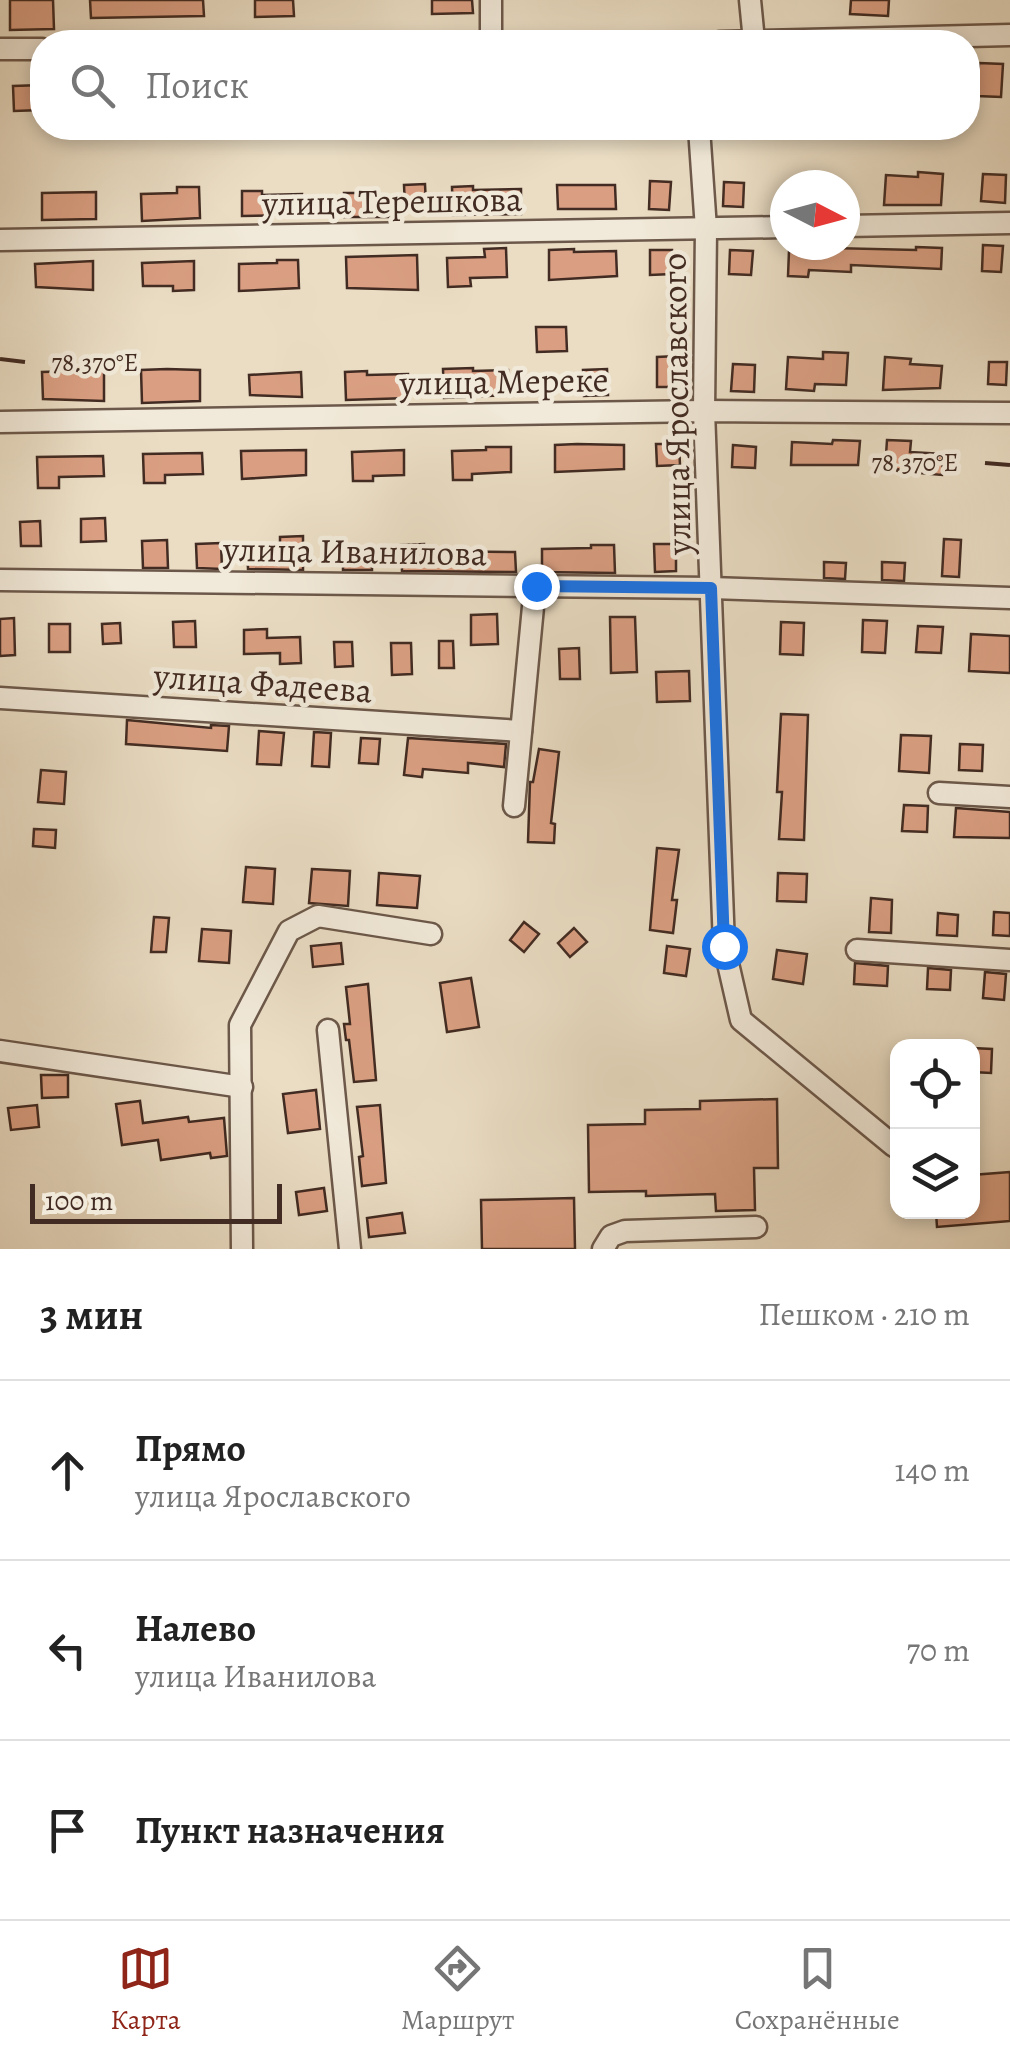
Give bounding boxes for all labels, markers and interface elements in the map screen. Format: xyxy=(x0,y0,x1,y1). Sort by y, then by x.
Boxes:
search box xyxy=(30,30,980,140)
icon: search xyxy=(65,58,120,113)
text: Поиск xyxy=(145,59,249,111)
north arrow xyxy=(770,170,860,260)
street label: улица Терешкова xyxy=(260,175,523,227)
street label: улица Ярославского xyxy=(649,253,703,556)
text: 78.370°E xyxy=(52,346,138,380)
street label: улица Мереке xyxy=(398,355,609,407)
text: 78.370°E xyxy=(872,446,958,480)
street label: улица Иванилова xyxy=(222,525,487,577)
route end xyxy=(514,564,560,610)
street label: улица Фадеева xyxy=(151,651,374,715)
route start xyxy=(702,924,748,970)
map controls xyxy=(890,1039,980,1219)
button: locate xyxy=(890,1039,980,1129)
button: layers xyxy=(890,1129,980,1219)
scale bar xyxy=(30,1179,282,1224)
text: 100 m xyxy=(45,1182,113,1220)
text: 3 мин xyxy=(40,1286,143,1343)
text: Пешком · 210 m xyxy=(758,1292,970,1336)
text: Прямо xyxy=(135,1422,246,1474)
icon: ahead xyxy=(40,1443,95,1498)
text: 140 m xyxy=(895,1448,970,1492)
text: улица Ярославского xyxy=(135,1474,411,1518)
text: Налево xyxy=(135,1602,256,1654)
icon: left xyxy=(40,1623,95,1678)
text: 70 m xyxy=(907,1628,970,1672)
text: улица Иванилова xyxy=(135,1654,376,1698)
icon: arrive xyxy=(40,1803,95,1858)
text: Пункт назначения xyxy=(135,1804,445,1856)
tab: Карта xyxy=(110,1941,181,2039)
tab: Маршрут xyxy=(401,1941,514,2039)
tab: Сохранённые xyxy=(735,1941,900,2039)

